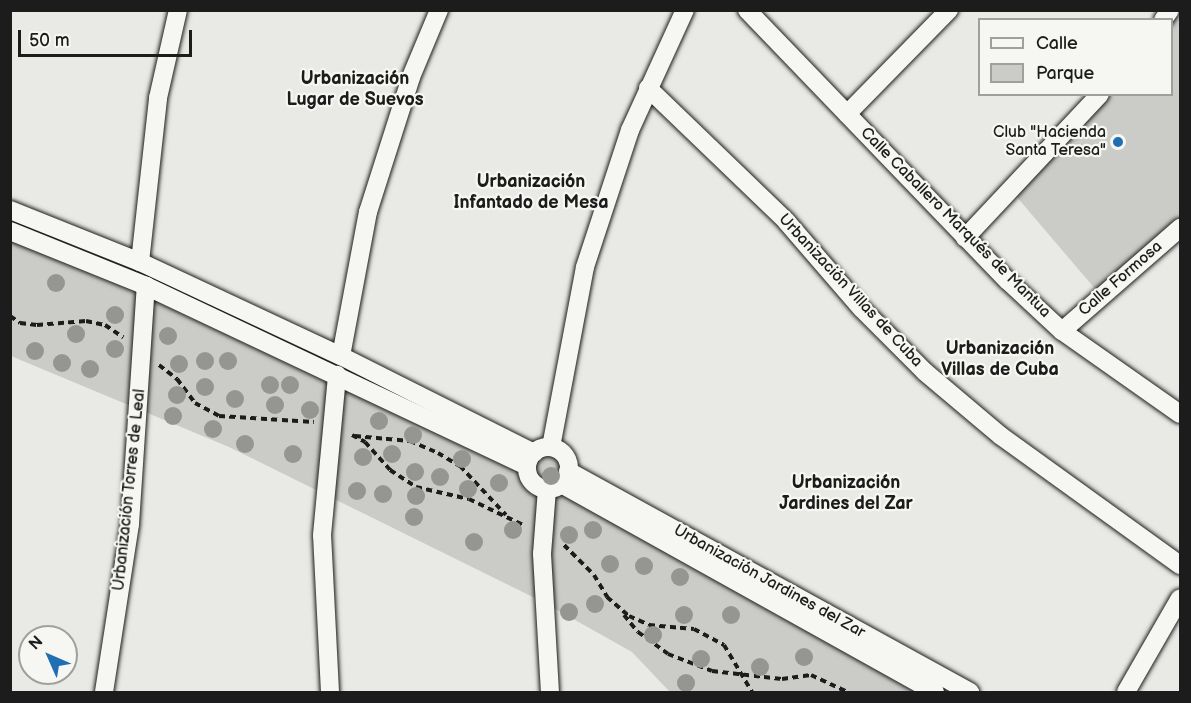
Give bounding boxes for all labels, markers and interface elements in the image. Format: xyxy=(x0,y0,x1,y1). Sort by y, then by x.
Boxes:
scale bar xyxy=(21,18,195,56)
legend xyxy=(978,18,1173,96)
text: 50 m xyxy=(29,30,70,51)
text: Calle xyxy=(1036,33,1078,54)
text: Parque xyxy=(1036,63,1094,84)
district label: Urbanización Lugar de Suevos xyxy=(286,69,424,112)
place label: Club "Hacienda Santa Teresa" xyxy=(993,123,1106,161)
street label: Calle Caballero Marqués de Mantua xyxy=(856,124,1054,322)
marker: Club "Hacienda Santa Teresa" xyxy=(1111,135,1125,149)
district label: Urbanización Infantado de Mesa xyxy=(453,172,609,214)
street label: Urbanización Villas de Cuba xyxy=(774,210,926,372)
street label: Calle Formosa xyxy=(1075,237,1167,321)
district label: Urbanización Villas de Cuba xyxy=(941,339,1059,382)
street label: Urbanización Torres de Leal xyxy=(110,388,150,592)
district label: Urbanización Jardines del Zar xyxy=(779,473,913,516)
street label: Urbanización Jardines del Zar xyxy=(669,521,869,643)
north arrow xyxy=(18,625,78,685)
text: N xyxy=(25,632,47,654)

